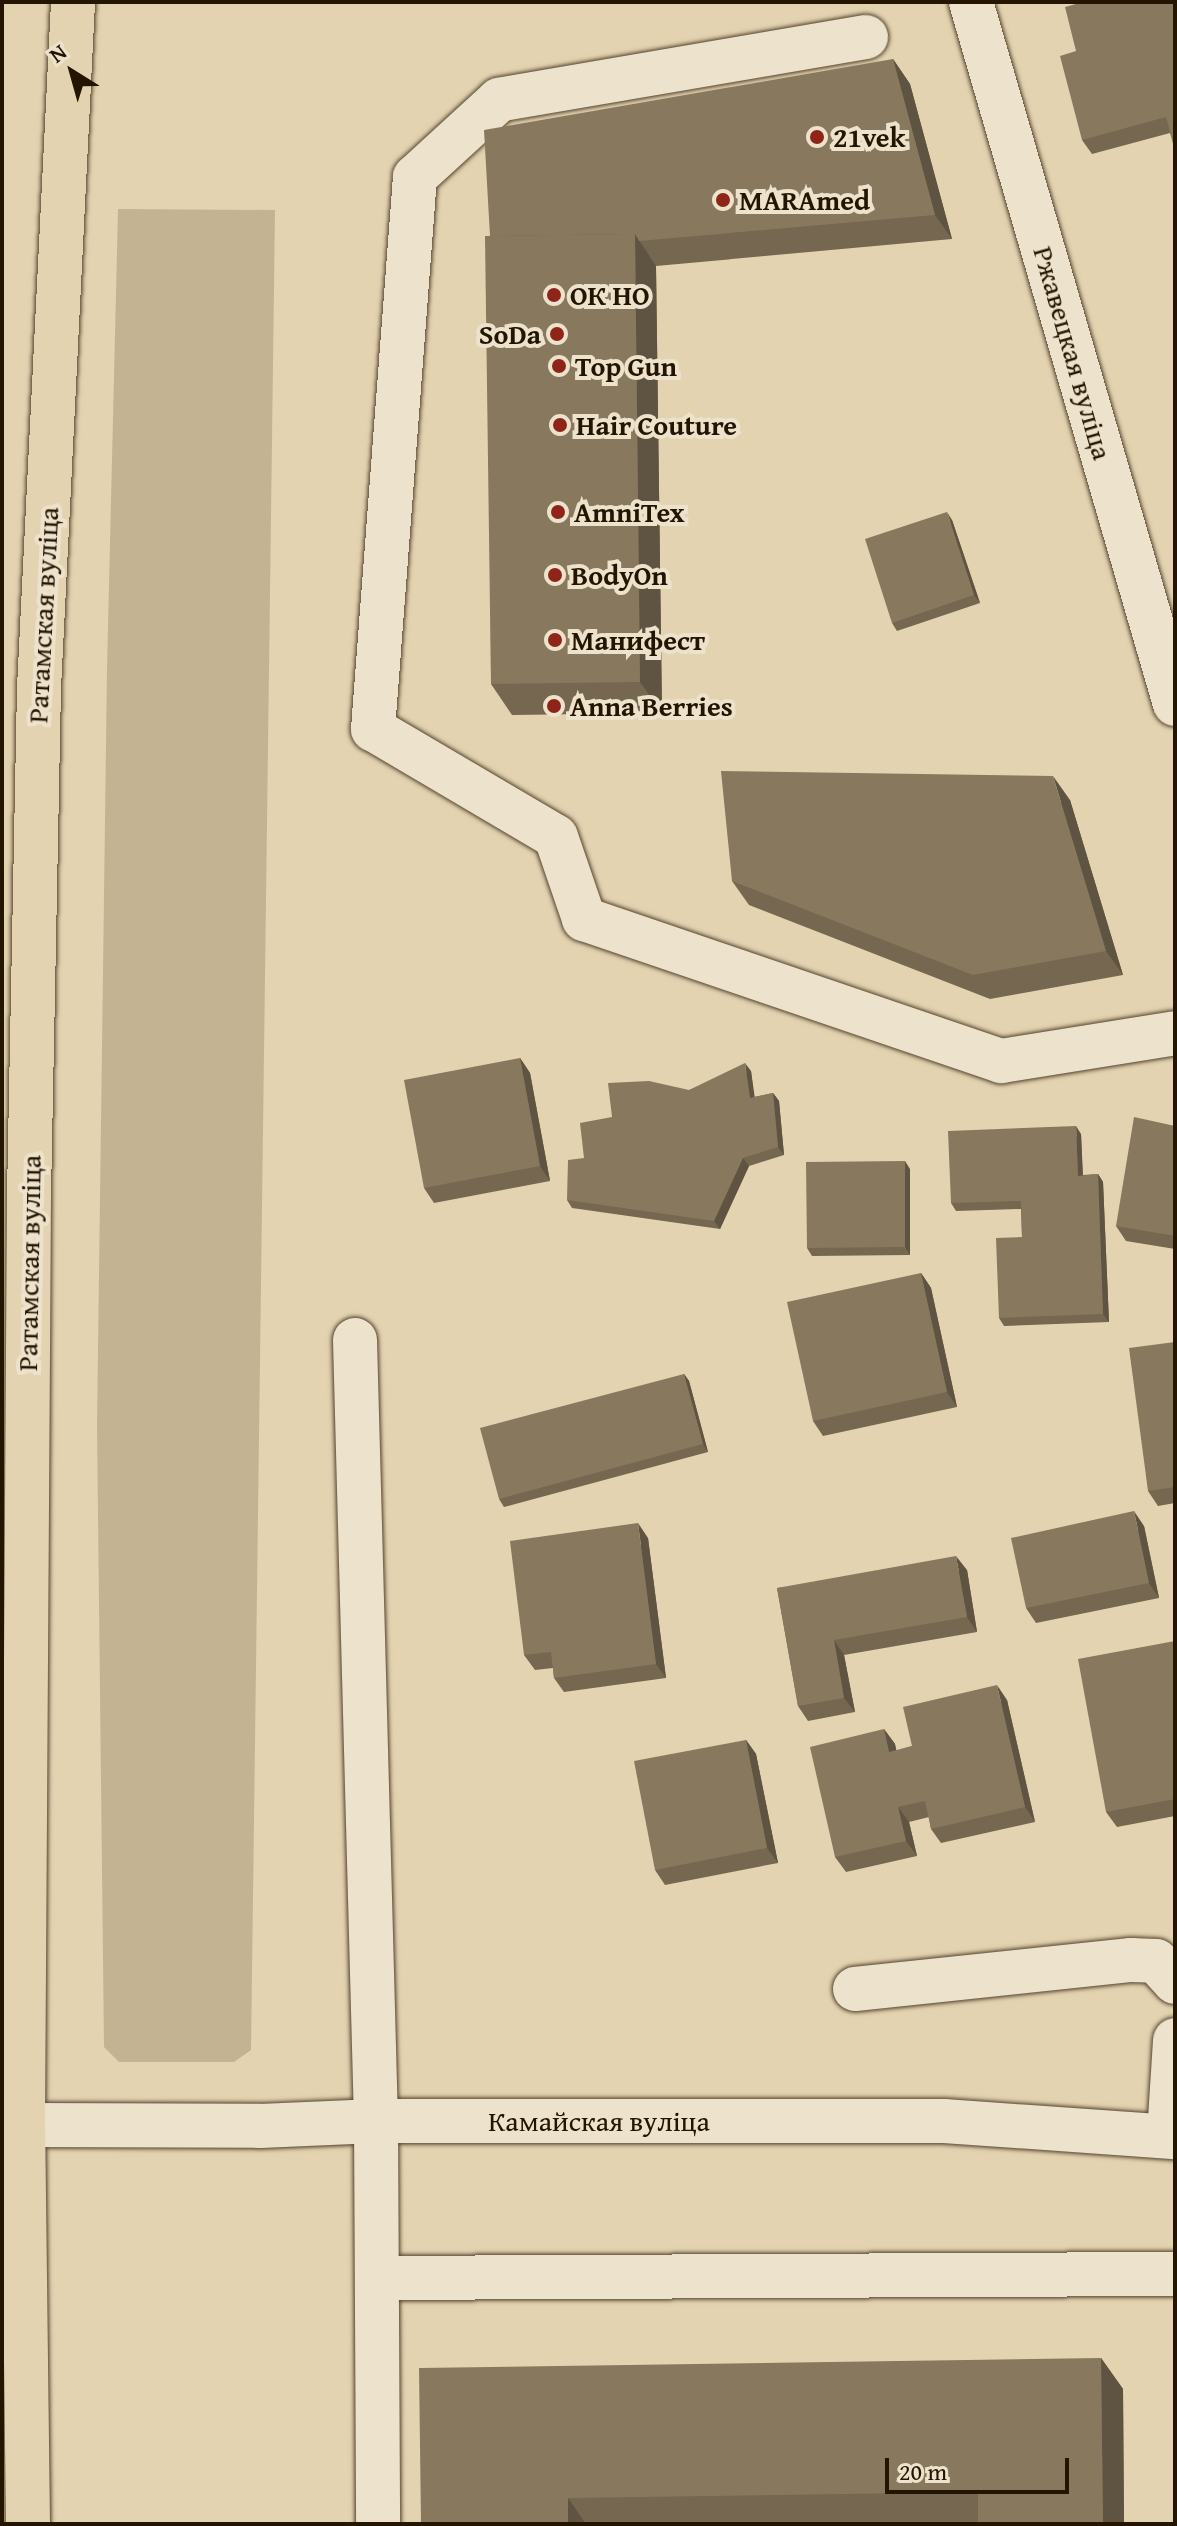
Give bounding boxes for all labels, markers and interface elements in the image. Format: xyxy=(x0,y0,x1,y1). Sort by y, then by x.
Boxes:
north arrow xyxy=(32,32,112,112)
text: N xyxy=(42,36,73,70)
place label: 21vek xyxy=(833,120,905,154)
marker: 21vek xyxy=(808,128,826,146)
place label: MARAmed xyxy=(739,183,870,217)
marker: MARAmed xyxy=(714,191,732,209)
street label: Ржавецкая вуліца xyxy=(1026,242,1120,464)
place label: ОК НО xyxy=(570,278,650,312)
marker: ОК НО xyxy=(545,286,563,304)
place label: SoDa xyxy=(479,317,541,351)
marker: SoDa xyxy=(548,325,566,343)
place label: Top Gun xyxy=(575,349,677,383)
marker: Top Gun xyxy=(550,357,568,375)
place label: Hair Couture xyxy=(576,408,737,442)
marker: Hair Couture xyxy=(551,416,569,434)
place label: AmniTex xyxy=(574,495,685,529)
marker: AmniTex xyxy=(549,503,567,521)
street label: Ратамская вуліца xyxy=(21,506,65,724)
place label: BodyOn xyxy=(571,558,668,592)
marker: BodyOn xyxy=(546,566,564,584)
place label: Манифест xyxy=(571,623,705,657)
marker: Манифест xyxy=(546,631,564,649)
place label: Anna Berries xyxy=(570,689,733,723)
marker: Anna Berries xyxy=(545,697,563,715)
street label: Ратамская вуліца xyxy=(10,1155,48,1371)
street label: Камайская вуліца xyxy=(488,2104,710,2138)
scale bar xyxy=(889,2442,1073,2492)
text: 20 m xyxy=(899,2454,947,2489)

